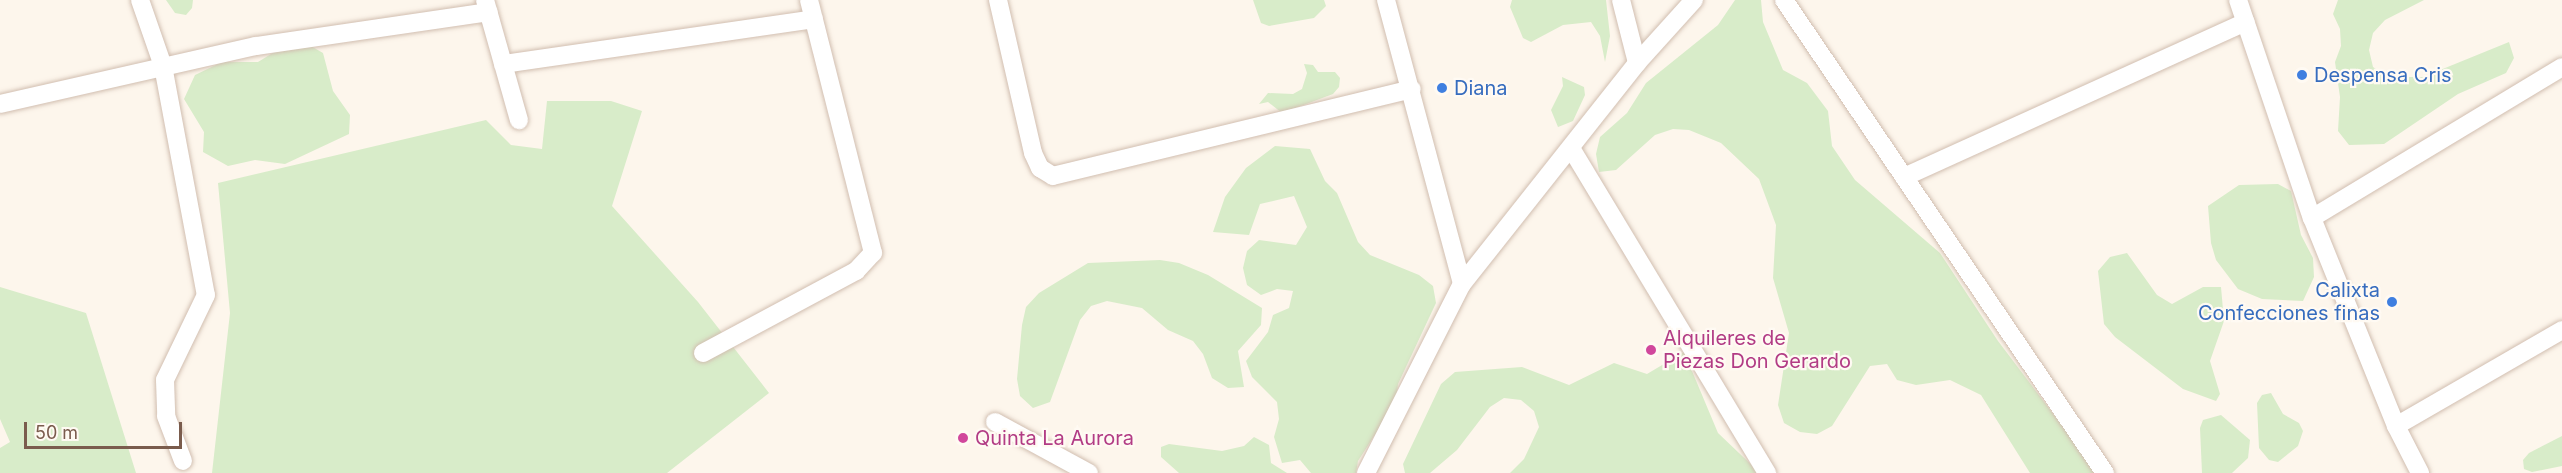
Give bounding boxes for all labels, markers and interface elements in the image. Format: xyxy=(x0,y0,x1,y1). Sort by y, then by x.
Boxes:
place label: Despensa Cris xyxy=(2314,63,2452,87)
marker: Despensa Cris xyxy=(2295,68,2309,82)
place label: Diana xyxy=(1454,76,1508,100)
marker: Diana xyxy=(1435,81,1449,95)
place label: Calixta Confecciones finas xyxy=(2198,278,2380,325)
marker: Calixta Confecciones finas xyxy=(2385,295,2399,309)
place label: Alquileres de Piezas Don Gerardo xyxy=(1663,326,1851,373)
marker: Alquileres de Piezas Don Gerardo xyxy=(1644,343,1658,357)
scale bar xyxy=(27,410,184,448)
text: 50 m xyxy=(35,422,78,443)
place label: Quinta La Aurora xyxy=(975,426,1134,450)
marker: Quinta La Aurora xyxy=(956,431,970,445)

